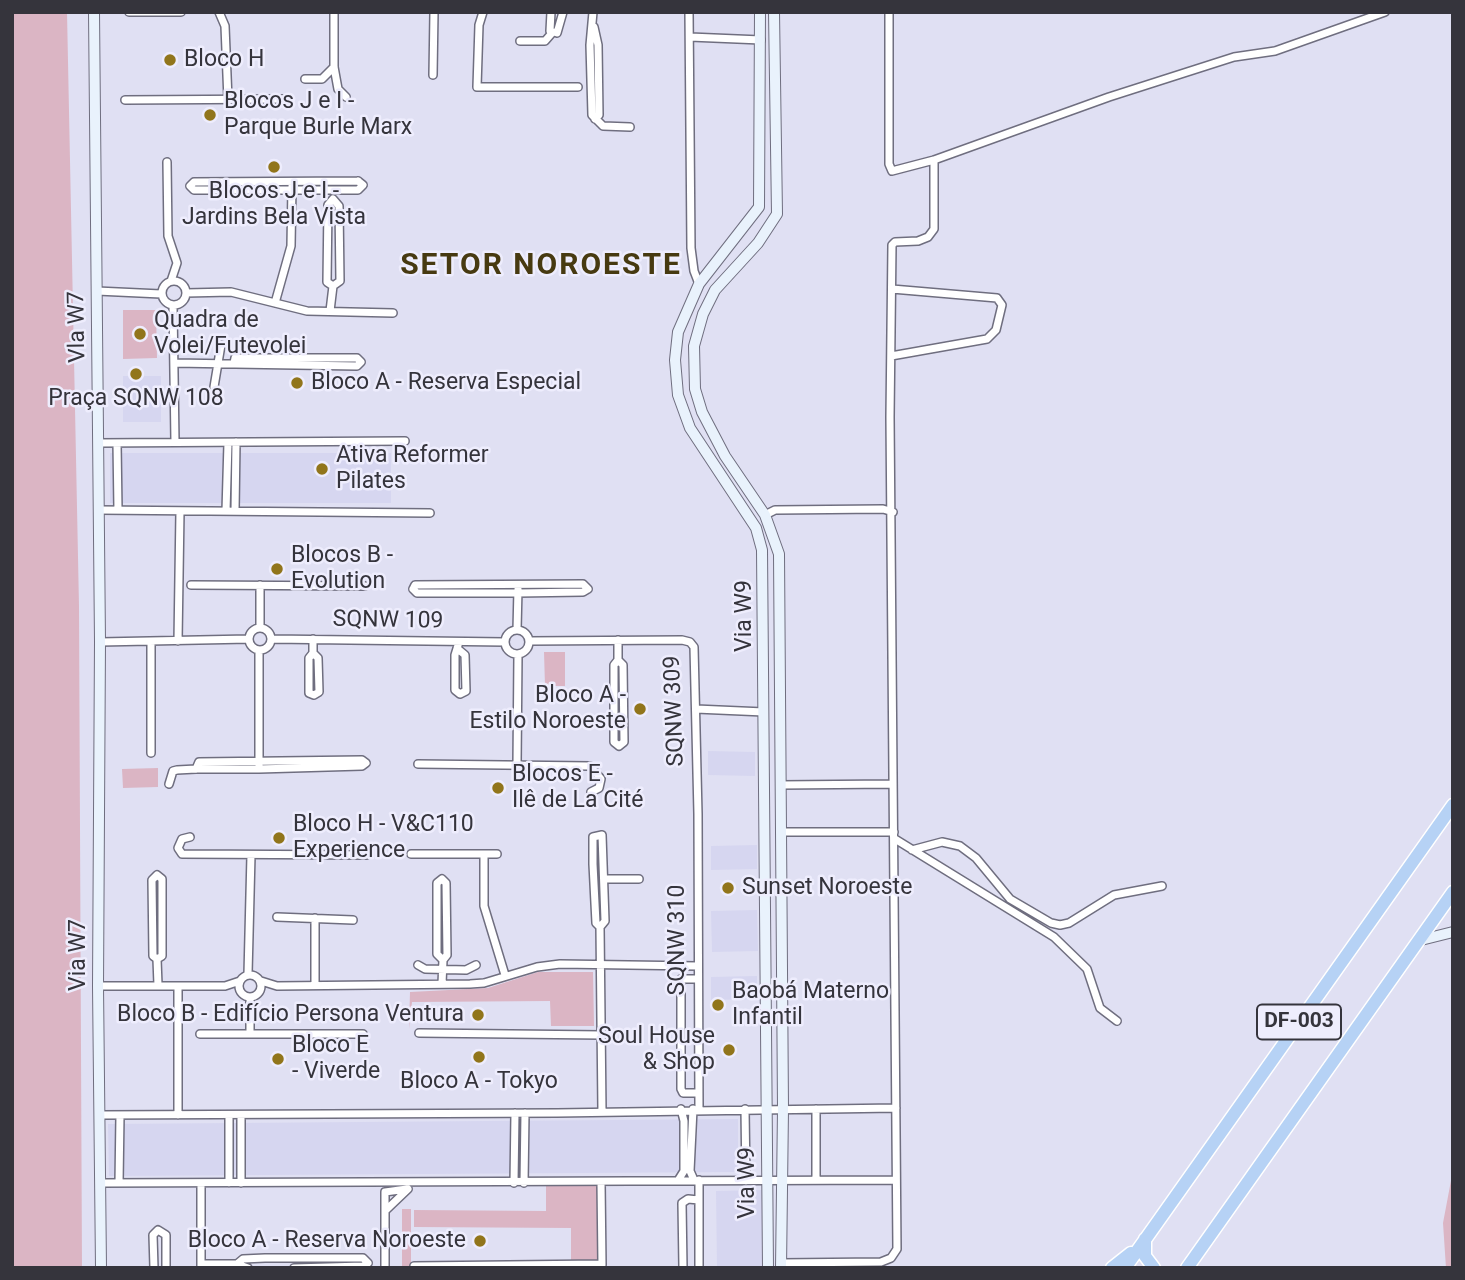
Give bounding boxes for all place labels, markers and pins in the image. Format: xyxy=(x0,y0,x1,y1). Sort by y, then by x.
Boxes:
place label: Bloco H xyxy=(184,46,264,74)
marker: Bloco H xyxy=(162,52,178,68)
place label: Blocos J e I - Parque Burle Marx xyxy=(224,88,412,142)
marker: Blocos J e I - Parque Burle Marx xyxy=(202,107,218,123)
marker: Blocos J e I - Jardins Bela Vista xyxy=(266,159,282,175)
place label: Blocos J e I - Jardins Bela Vista xyxy=(182,178,366,232)
place label: Quadra de Volei/Futevolei xyxy=(154,307,306,361)
marker: Quadra de Volei/Futevolei xyxy=(132,326,148,342)
marker: Praça SQNW 108 xyxy=(128,366,144,382)
place label: Bloco A - Reserva Especial xyxy=(311,369,581,397)
marker: Bloco A - Reserva Especial xyxy=(289,375,305,391)
place label: Praça SQNW 108 xyxy=(48,385,224,413)
place label: Ativa Reformer Pilates xyxy=(336,442,489,496)
marker: Ativa Reformer Pilates xyxy=(314,461,330,477)
place label: Blocos B - Evolution xyxy=(291,542,393,596)
marker: Blocos B - Evolution xyxy=(269,561,285,577)
place label: Bloco A - Estilo Noroeste xyxy=(470,682,626,736)
marker: Bloco A - Estilo Noroeste xyxy=(632,701,648,717)
place label: Blocos E - Ilê de La Cité xyxy=(512,761,644,815)
marker: Blocos E - Ilê de La Cité xyxy=(490,780,506,796)
place label: Bloco H - V&C110 Experience xyxy=(293,811,474,865)
marker: Bloco H - V&C110 Experience xyxy=(271,830,287,846)
place label: Sunset Noroeste xyxy=(742,874,912,902)
marker: Sunset Noroeste xyxy=(720,880,736,896)
place label: Baobá Materno Infantil xyxy=(732,978,889,1032)
marker: Baobá Materno Infantil xyxy=(710,997,726,1013)
place label: Bloco B - Edifício Persona Ventura xyxy=(117,1001,464,1029)
marker: Bloco B - Edifício Persona Ventura xyxy=(470,1007,486,1023)
place label: Soul House & Shop xyxy=(598,1023,715,1077)
place label: Bloco E - Viverde xyxy=(292,1032,380,1086)
marker: Soul House & Shop xyxy=(721,1042,737,1058)
marker: Bloco A - Tokyo xyxy=(471,1049,487,1065)
marker: Bloco E - Viverde xyxy=(270,1051,286,1067)
place label: Bloco A - Tokyo xyxy=(400,1068,558,1096)
place label: Bloco A - Reserva Noroeste xyxy=(188,1227,466,1255)
marker: Bloco A - Reserva Noroeste xyxy=(472,1233,488,1249)

